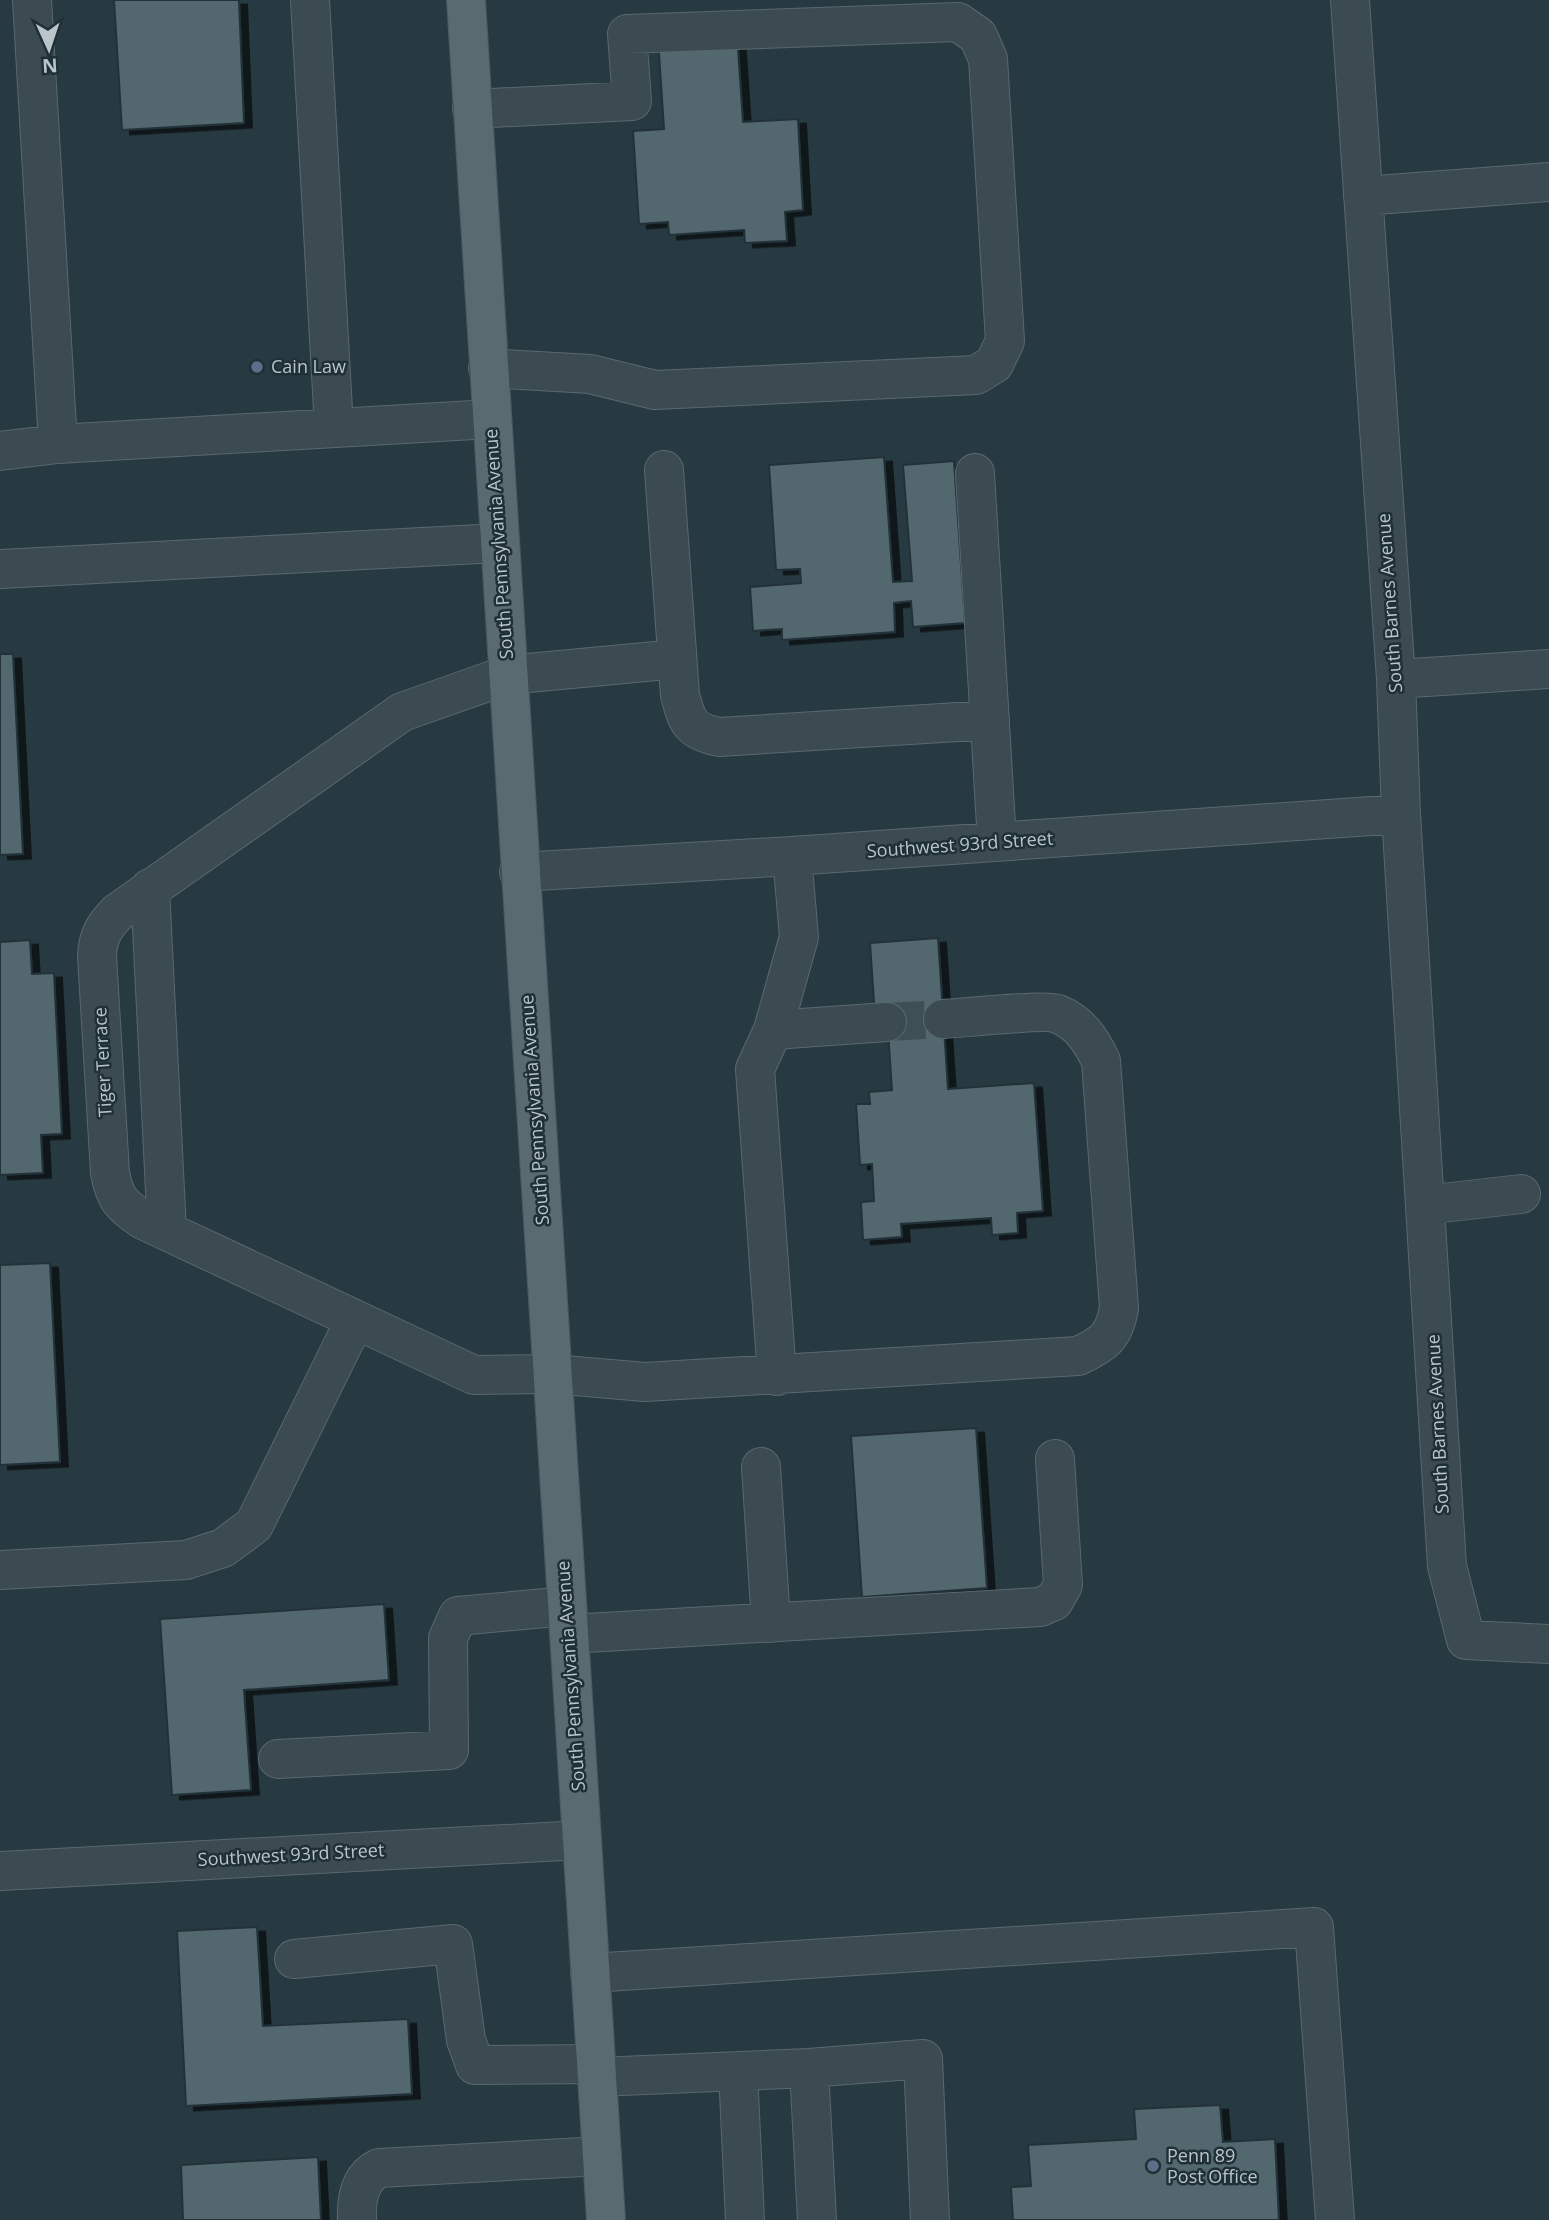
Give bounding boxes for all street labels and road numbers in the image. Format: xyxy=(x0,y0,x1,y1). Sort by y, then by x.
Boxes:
street label: South Pennsylvania Avenue xyxy=(478,428,518,660)
street label: South Barnes Avenue xyxy=(1371,512,1407,694)
street label: Southwest 93rd Street xyxy=(866,826,1054,862)
street label: South Pennsylvania Avenue xyxy=(514,994,554,1226)
street label: Tiger Terrace xyxy=(87,1007,117,1118)
street label: South Barnes Avenue xyxy=(1420,1334,1454,1515)
street label: South Pennsylvania Avenue xyxy=(550,1560,590,1792)
street label: Southwest 93rd Street xyxy=(197,1837,385,1871)

